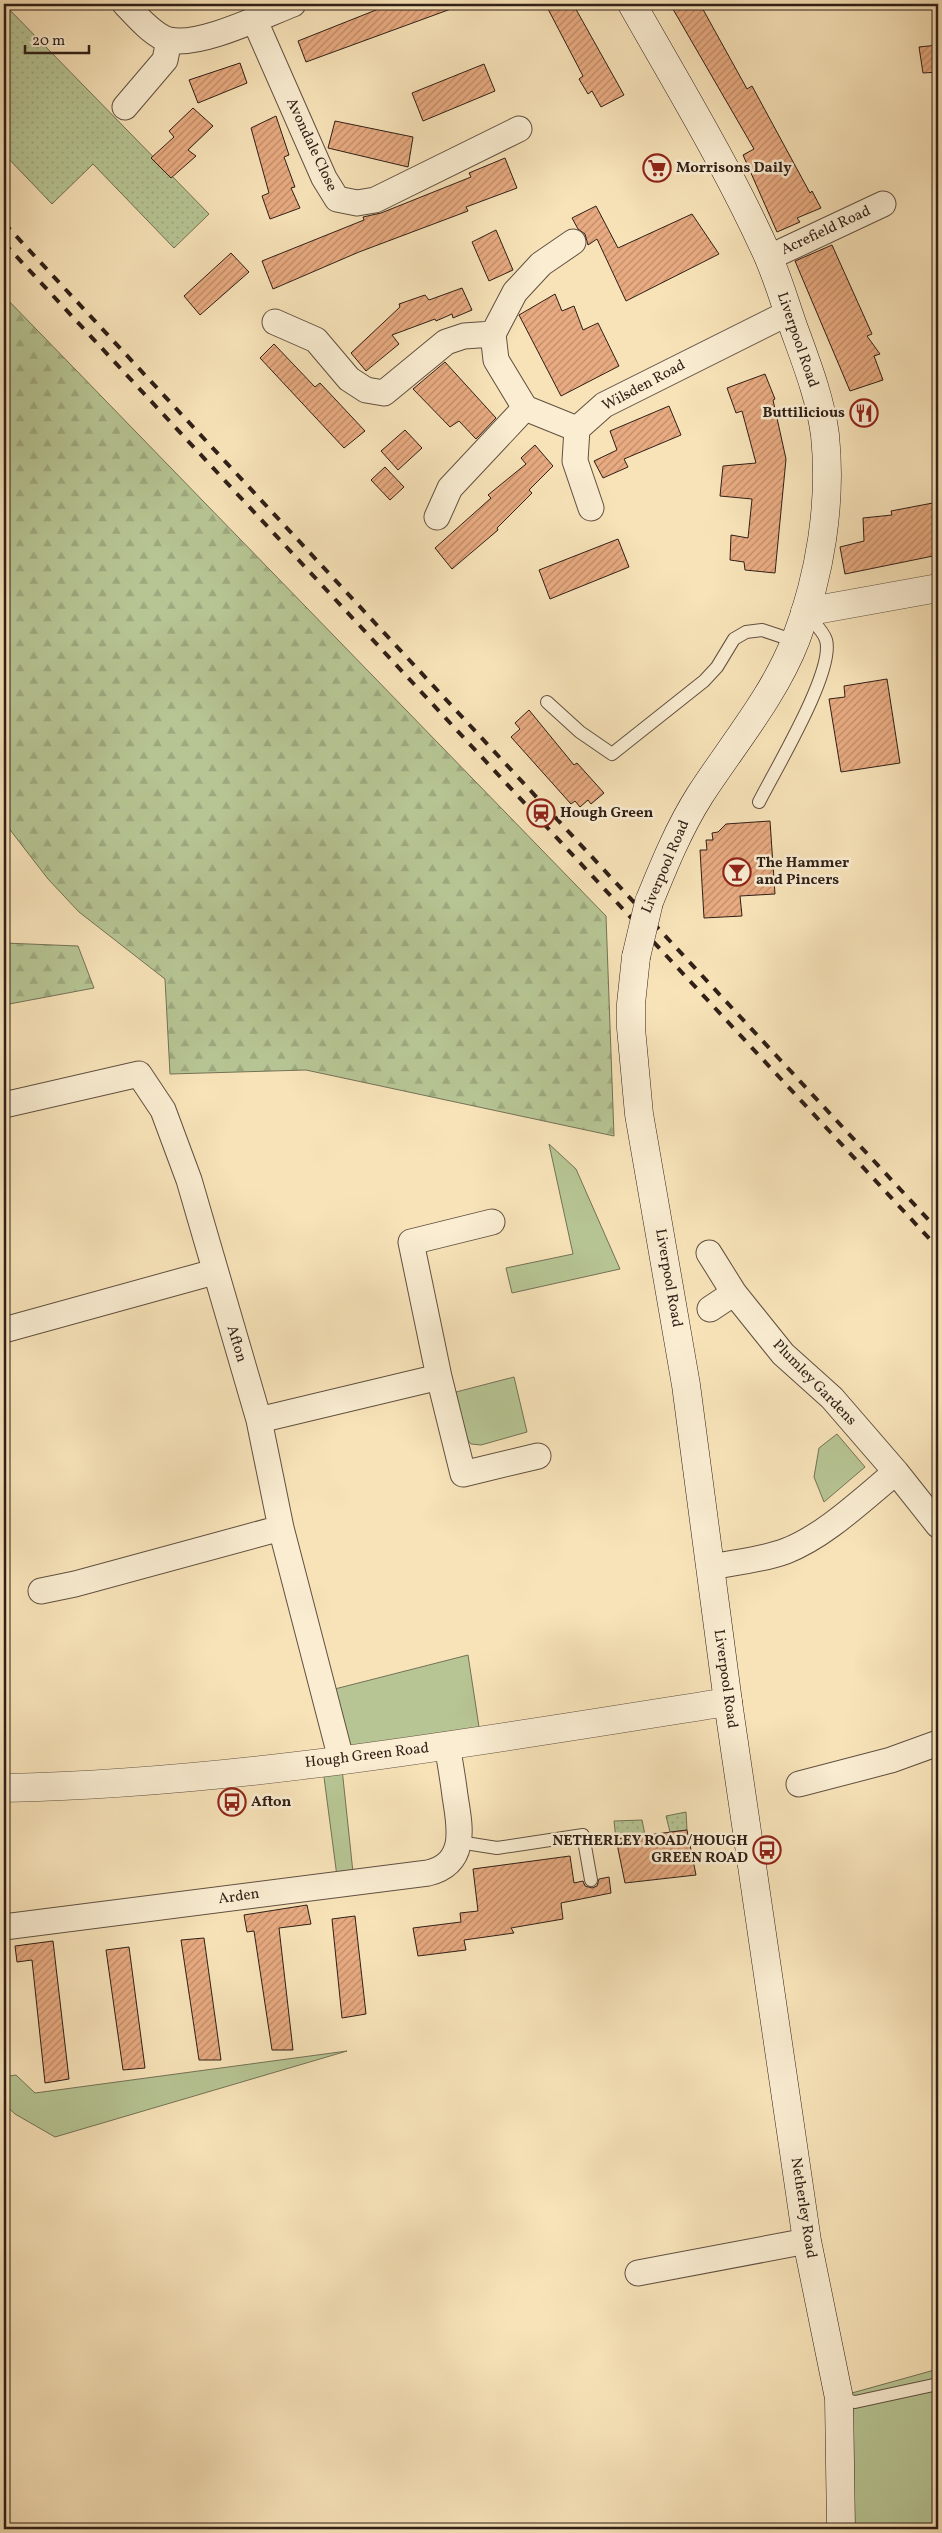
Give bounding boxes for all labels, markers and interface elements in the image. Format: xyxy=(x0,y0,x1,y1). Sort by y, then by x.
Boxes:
scale bar xyxy=(25,22,89,54)
text: 20 m xyxy=(32,31,65,52)
street label: Avondale Close xyxy=(280,95,342,195)
supermarket icon: Morrisons Daily xyxy=(642,153,672,183)
place label: Morrisons Daily xyxy=(676,158,792,179)
street label: Acrefield Road xyxy=(778,201,874,261)
street label: Liverpool Road xyxy=(771,289,823,391)
street label: Wilsden Road xyxy=(599,355,689,417)
restaurant icon: Buttilicious xyxy=(849,398,879,428)
place label: Buttilicious xyxy=(762,403,845,424)
station icon: Hough Green xyxy=(526,798,556,828)
place label: Hough Green xyxy=(560,803,654,824)
street label: Liverpool Road xyxy=(637,817,695,917)
place label: The Hammer and Pincers xyxy=(756,853,849,891)
bar icon: The Hammer and Pincers xyxy=(722,857,752,887)
street label: Liverpool Road xyxy=(649,1227,687,1329)
street label: Afton xyxy=(220,1323,252,1365)
street label: Plumley Gardens xyxy=(767,1335,861,1431)
street label: Liverpool Road xyxy=(708,1628,742,1730)
street label: Hough Green Road xyxy=(304,1738,430,1774)
bus stop icon: Afton xyxy=(217,1787,247,1817)
place label: Afton xyxy=(251,1792,292,1813)
place label: NETHERLEY ROAD/HOUGH GREEN ROAD xyxy=(552,1831,748,1869)
bus stop icon: NETHERLEY ROAD/HOUGH GREEN ROAD xyxy=(752,1835,782,1865)
street label: Arden xyxy=(217,1884,261,1910)
street label: Netherley Road xyxy=(785,2156,821,2260)

